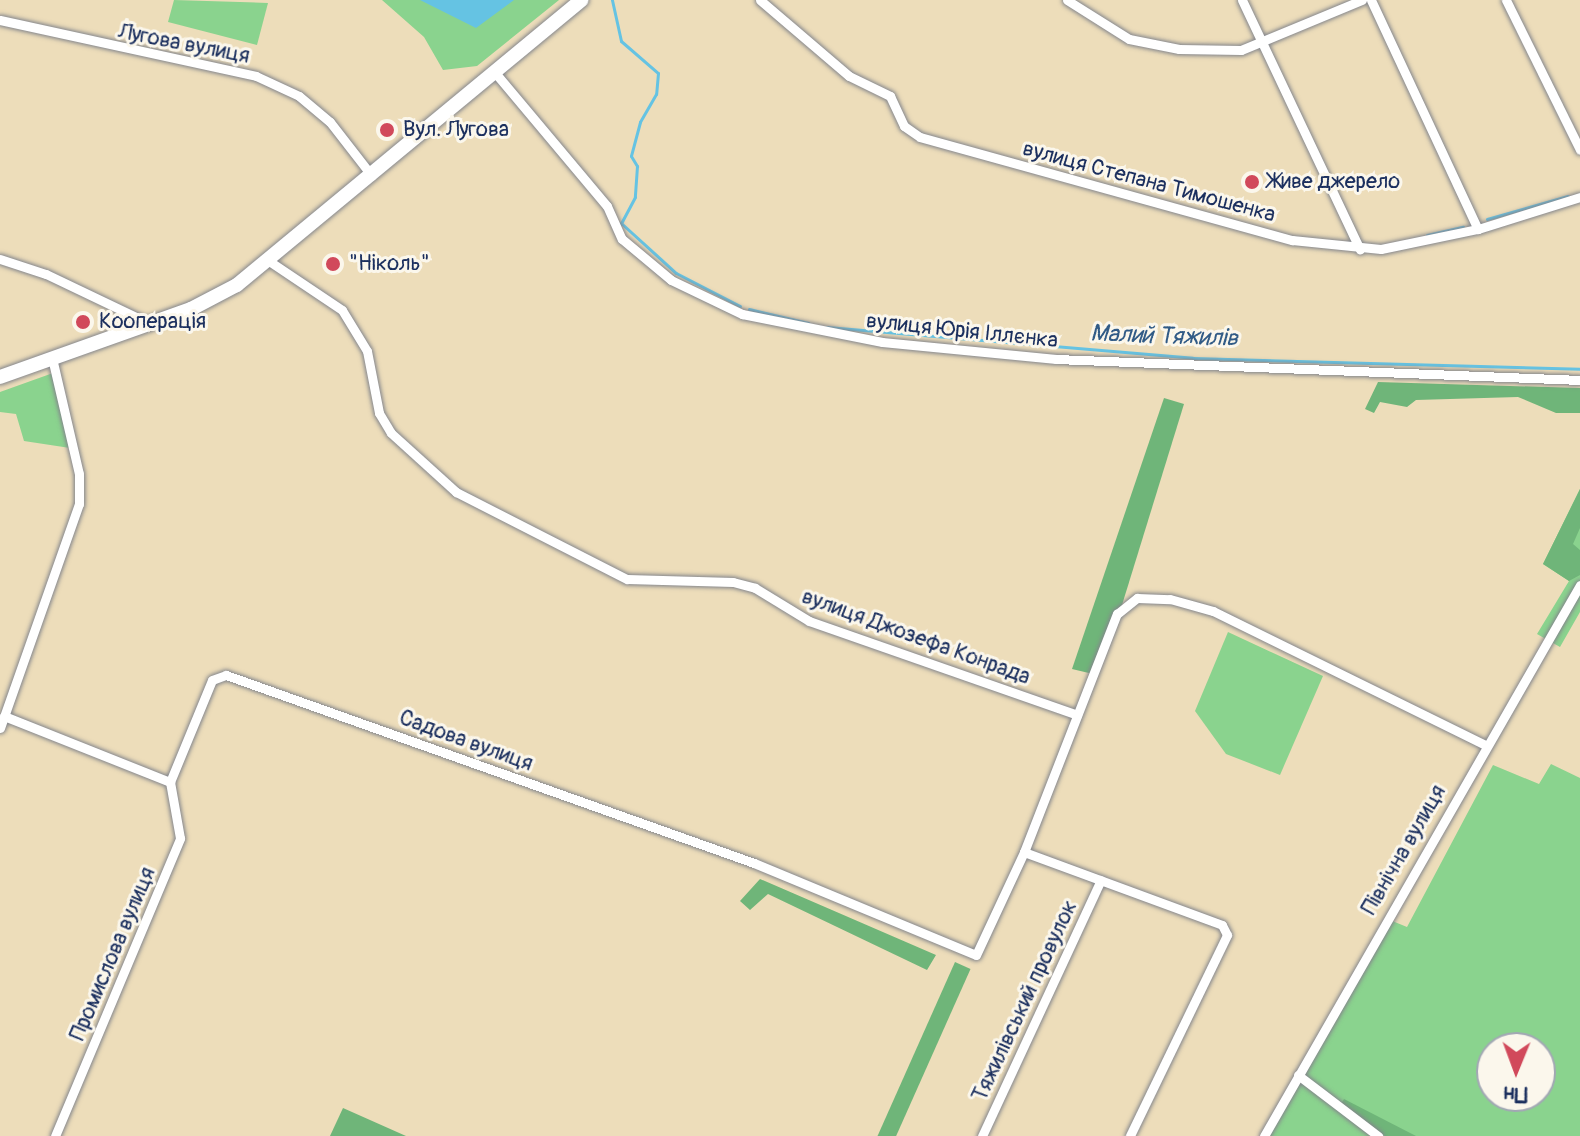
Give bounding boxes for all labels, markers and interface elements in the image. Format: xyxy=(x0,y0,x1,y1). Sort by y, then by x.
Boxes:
street label: Лугова вулиця xyxy=(116,18,252,70)
place label: Вул. Лугова xyxy=(403,117,509,143)
marker: Вул. Лугова xyxy=(378,121,396,139)
street label: вулиця Степана Тимошенка xyxy=(1020,136,1278,228)
place label: Живе джерело xyxy=(1268,169,1400,195)
marker: Живе джерело xyxy=(1243,173,1261,191)
place label: "Ніколь" xyxy=(349,251,430,277)
marker: "Ніколь" xyxy=(324,255,342,273)
street label: вулиця Юрія Іллєнка xyxy=(865,308,1059,354)
place label: Кооперація xyxy=(99,309,206,335)
marker: Кооперація xyxy=(74,313,92,331)
water label: Малий Тяжилів xyxy=(1090,319,1238,353)
street label: вулиця Джозефа Конрада xyxy=(798,583,1034,691)
street label: Садова вулиця xyxy=(396,705,536,777)
street label: Північна вулиця xyxy=(1356,780,1452,920)
street label: Промислова вулиця xyxy=(65,863,161,1045)
street label: Тяжилівський провулок xyxy=(967,896,1083,1106)
north arrow xyxy=(1476,1032,1556,1112)
text: Пн xyxy=(1503,1080,1528,1108)

